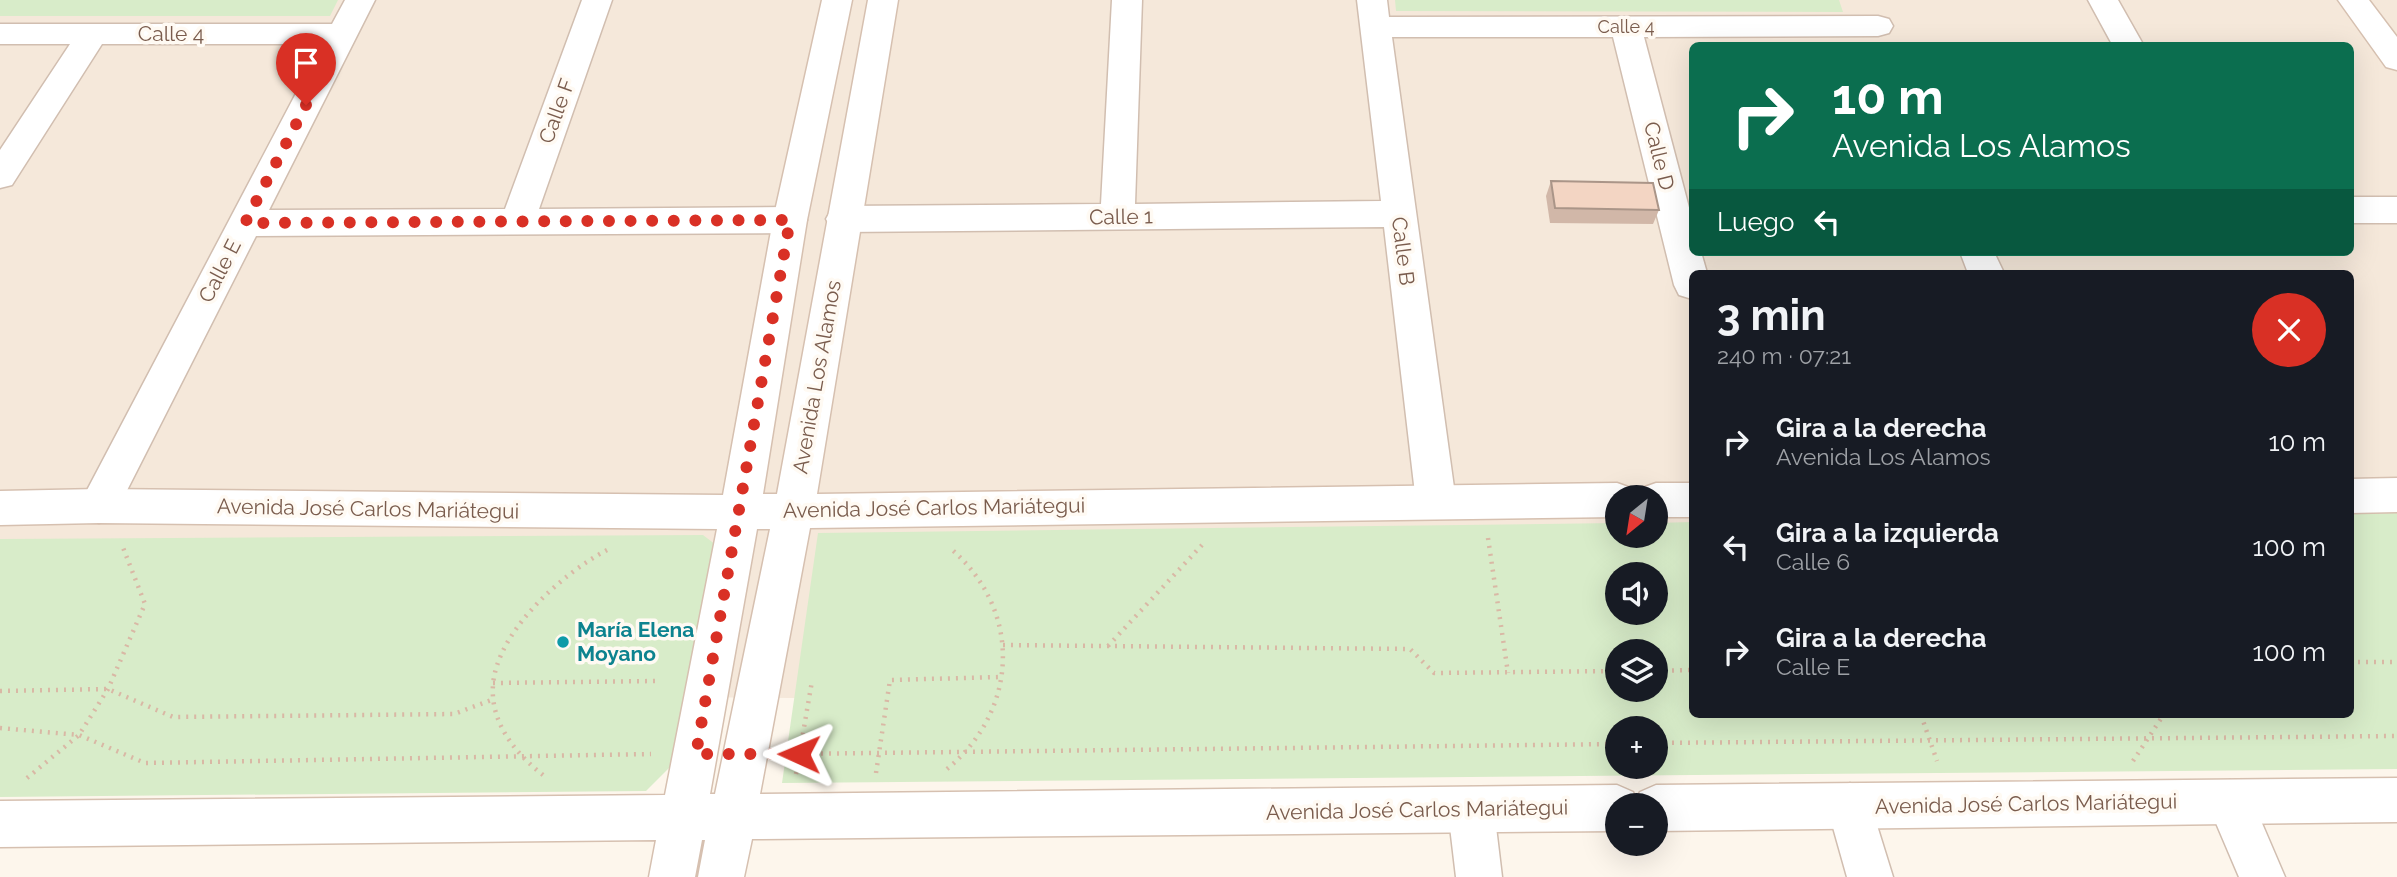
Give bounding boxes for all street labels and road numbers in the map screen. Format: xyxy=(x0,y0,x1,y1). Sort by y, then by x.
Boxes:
street label: Calle 4 xyxy=(1598,16,1655,37)
street label: Calle 4 xyxy=(138,21,204,46)
street label: Calle F xyxy=(533,75,580,147)
street label: Calle D xyxy=(1639,119,1680,193)
street label: Calle 1 xyxy=(1089,203,1153,230)
street label: Calle B xyxy=(1387,215,1420,287)
street label: Calle E xyxy=(193,235,246,307)
street label: Avenida Los Alamos xyxy=(787,278,846,476)
street label: Avenida José Carlos Mariátegui xyxy=(783,492,1085,523)
street label: Avenida José Carlos Mariátegui xyxy=(217,493,519,524)
street label: Avenida José Carlos Mariátegui xyxy=(1875,788,2177,819)
street label: Avenida José Carlos Mariátegui xyxy=(1266,794,1568,825)

